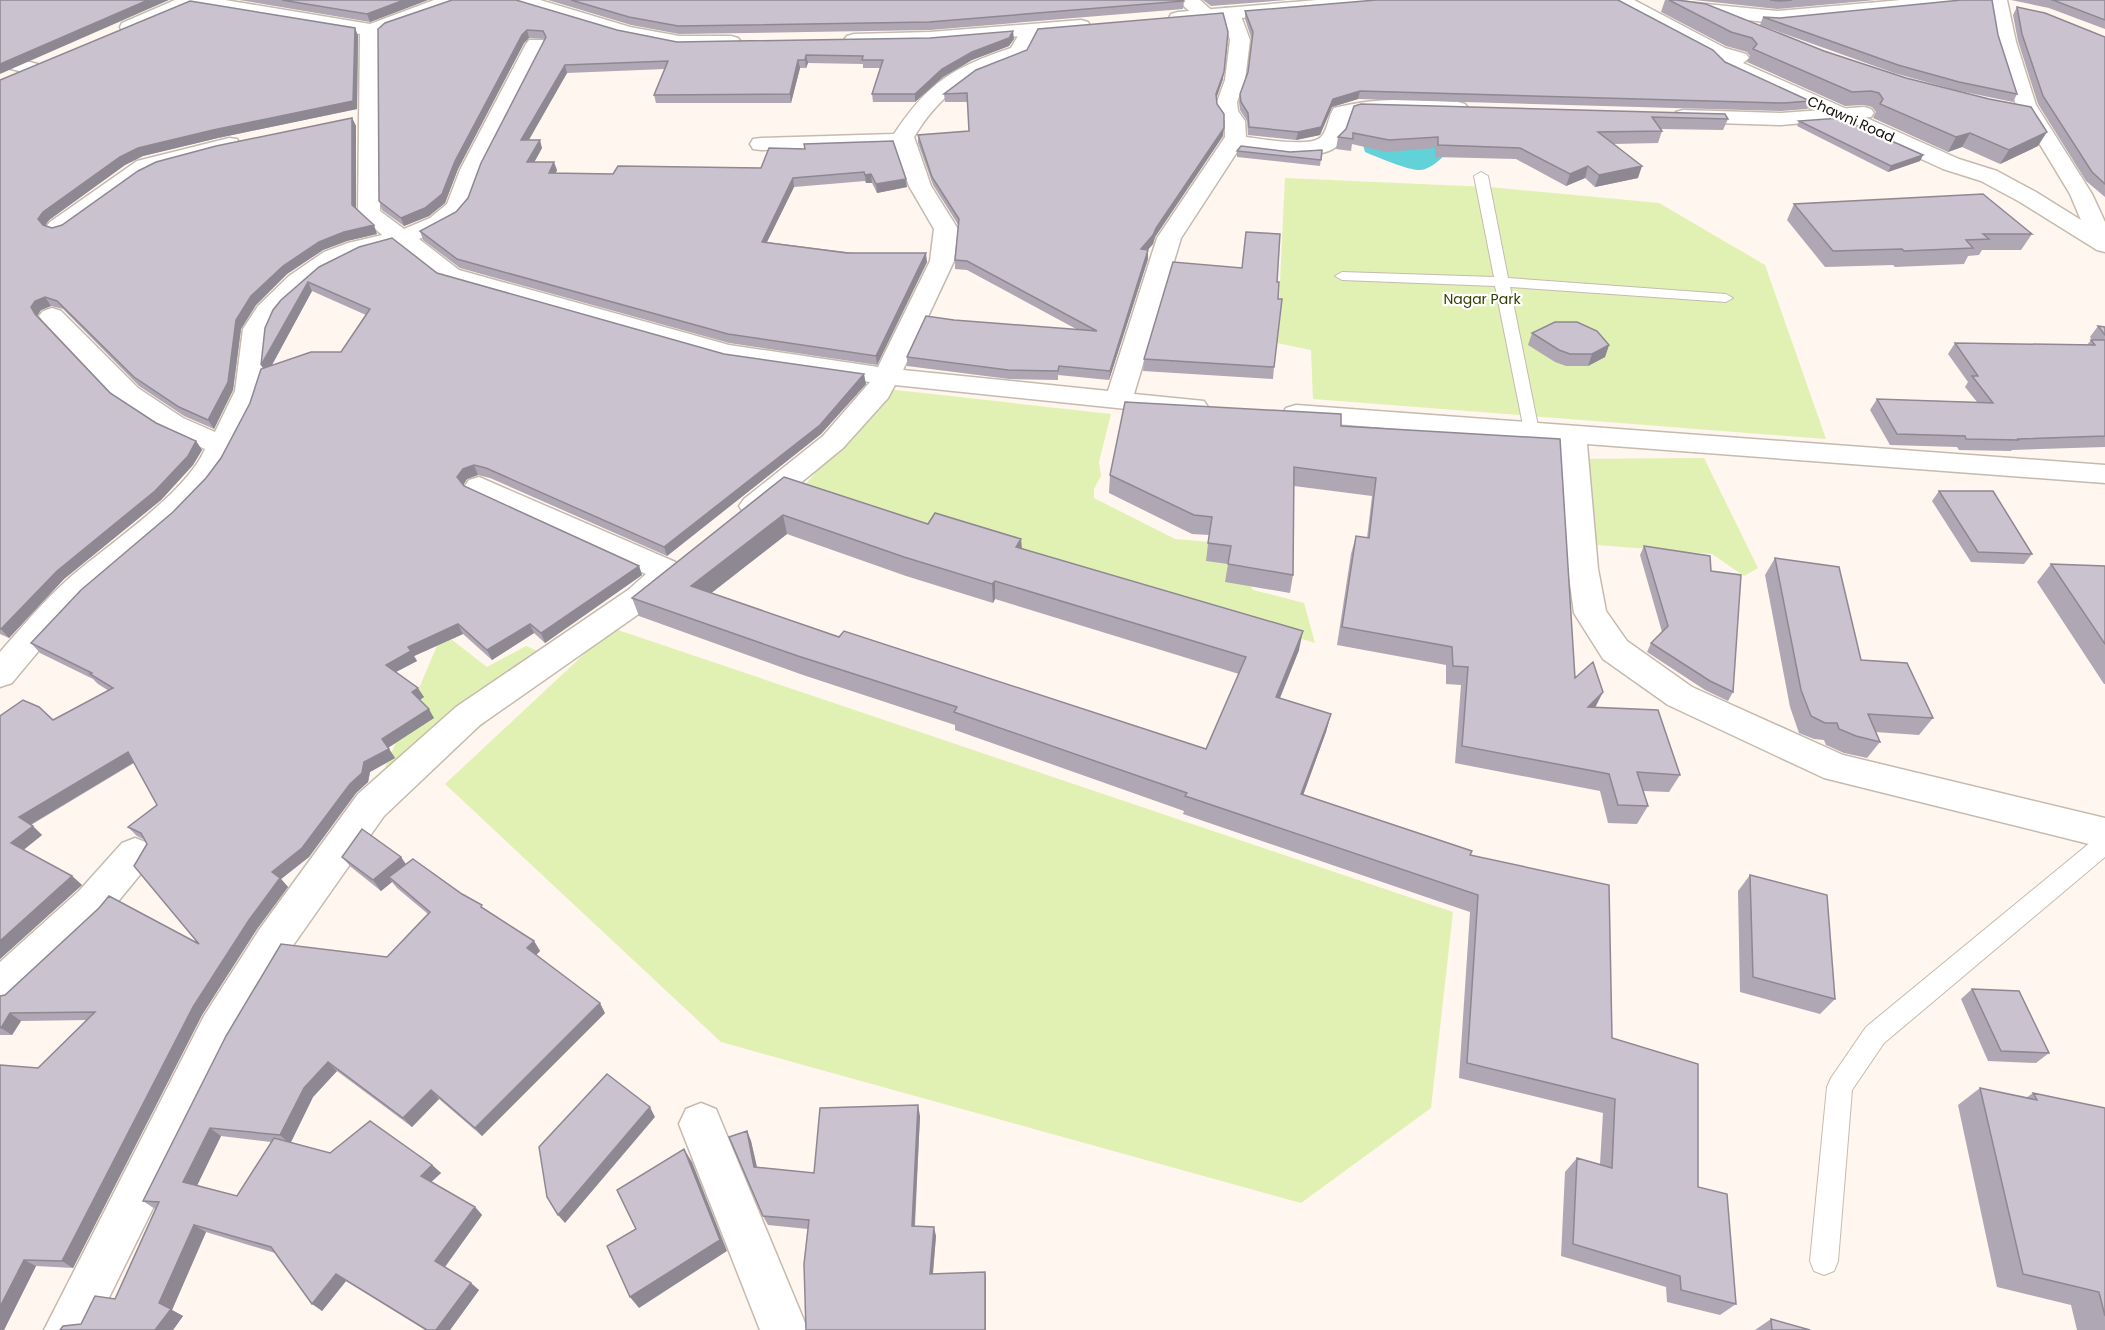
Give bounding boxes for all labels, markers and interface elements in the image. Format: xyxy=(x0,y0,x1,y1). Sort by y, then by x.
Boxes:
street label: Chawni Road xyxy=(1804,91,1898,147)
park label: Nagar Park xyxy=(1443,289,1521,309)

